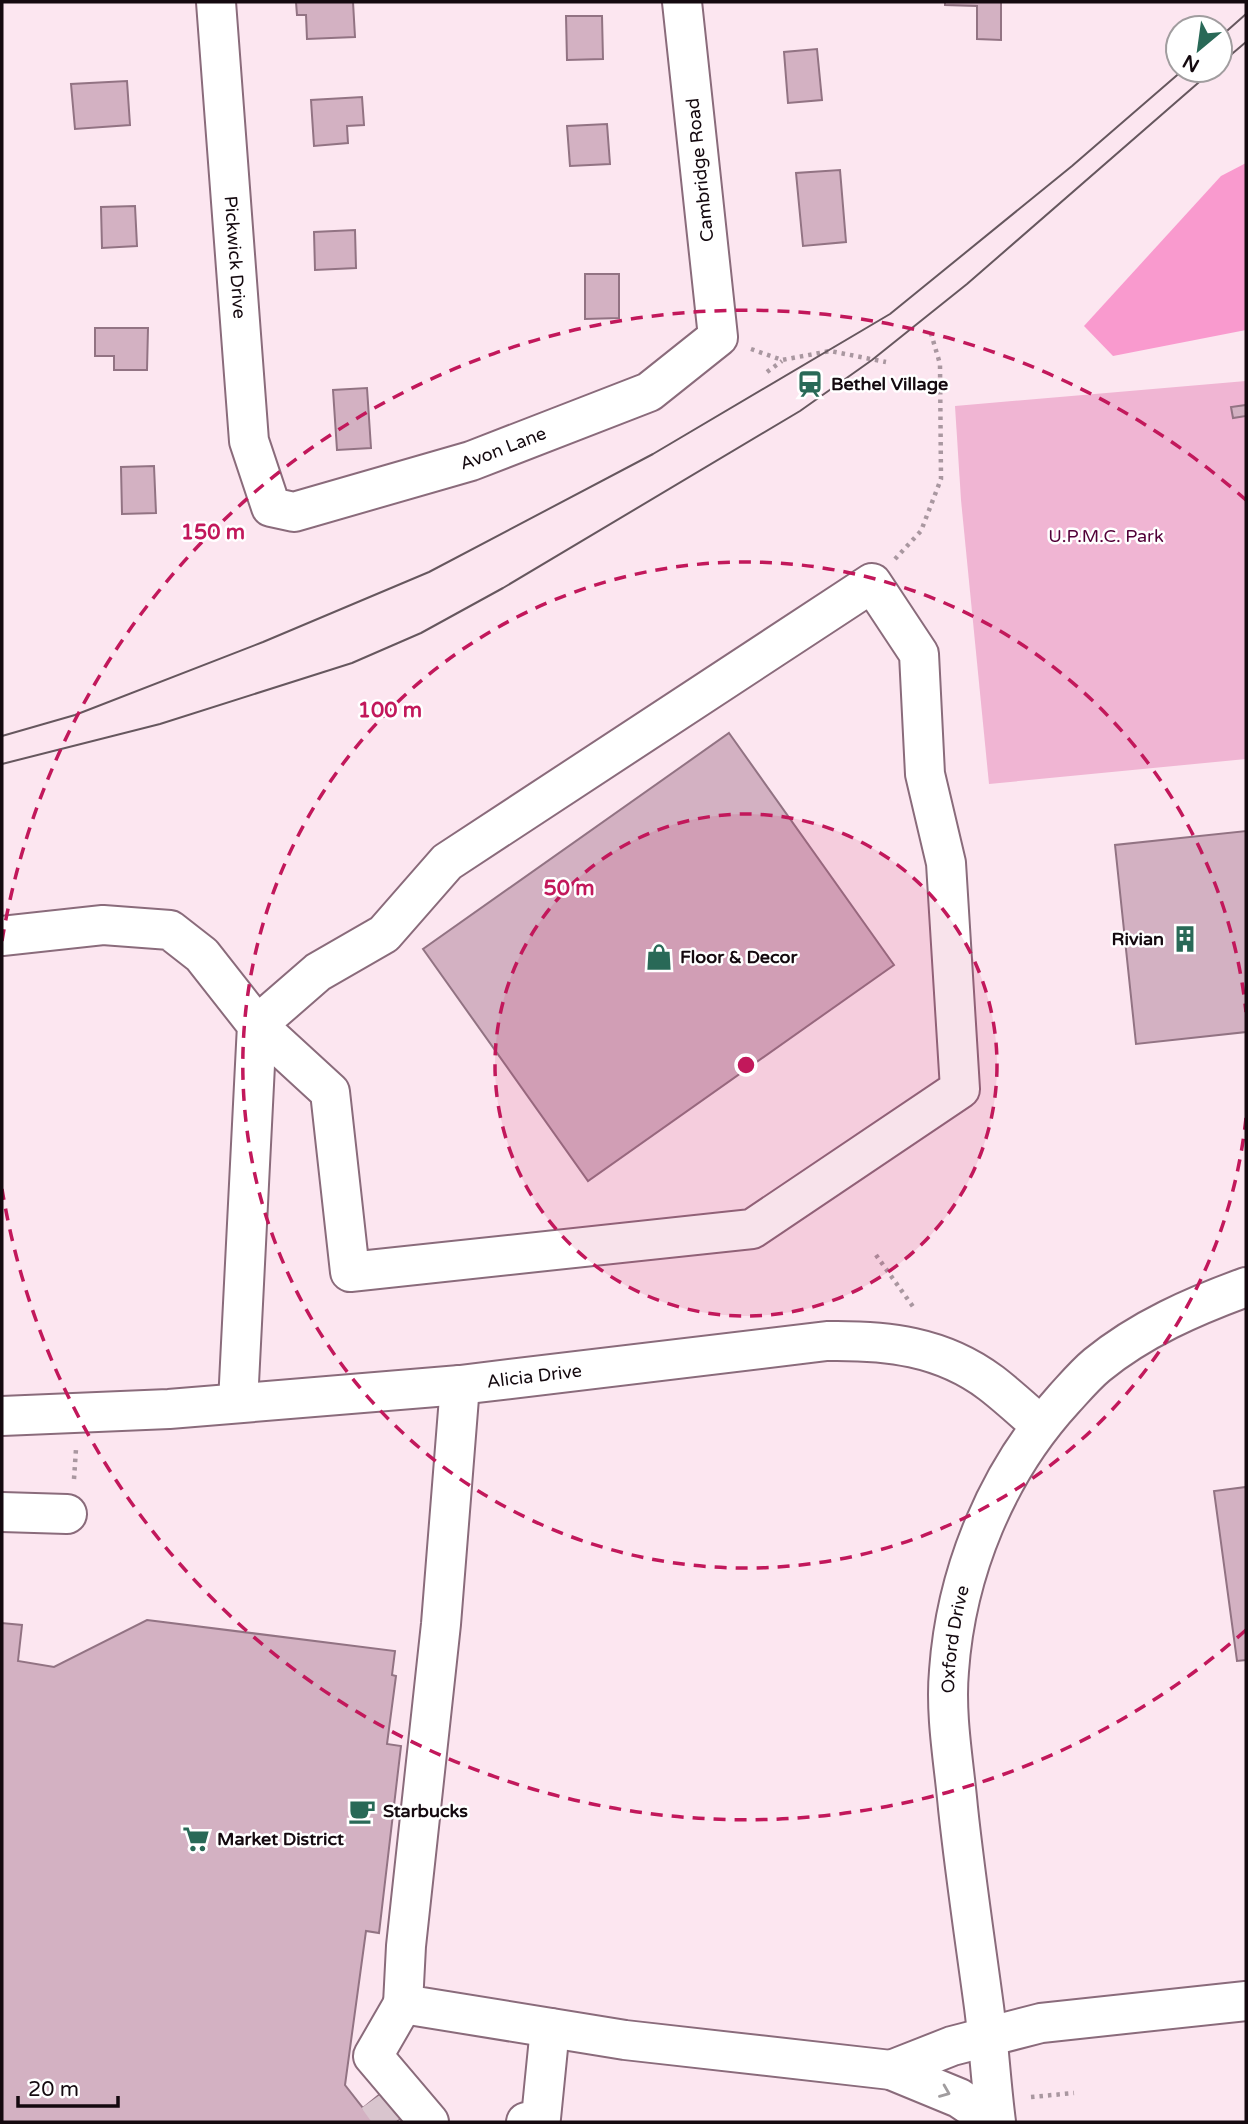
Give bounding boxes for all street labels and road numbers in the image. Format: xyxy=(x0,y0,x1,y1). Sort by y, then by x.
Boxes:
street label: Cambridge Road xyxy=(681,97,719,243)
street label: Pickwick Drive xyxy=(220,195,251,319)
street label: Avon Lane xyxy=(458,422,549,475)
street label: Alicia Drive xyxy=(486,1359,583,1393)
street label: Oxford Drive xyxy=(937,1583,974,1694)

